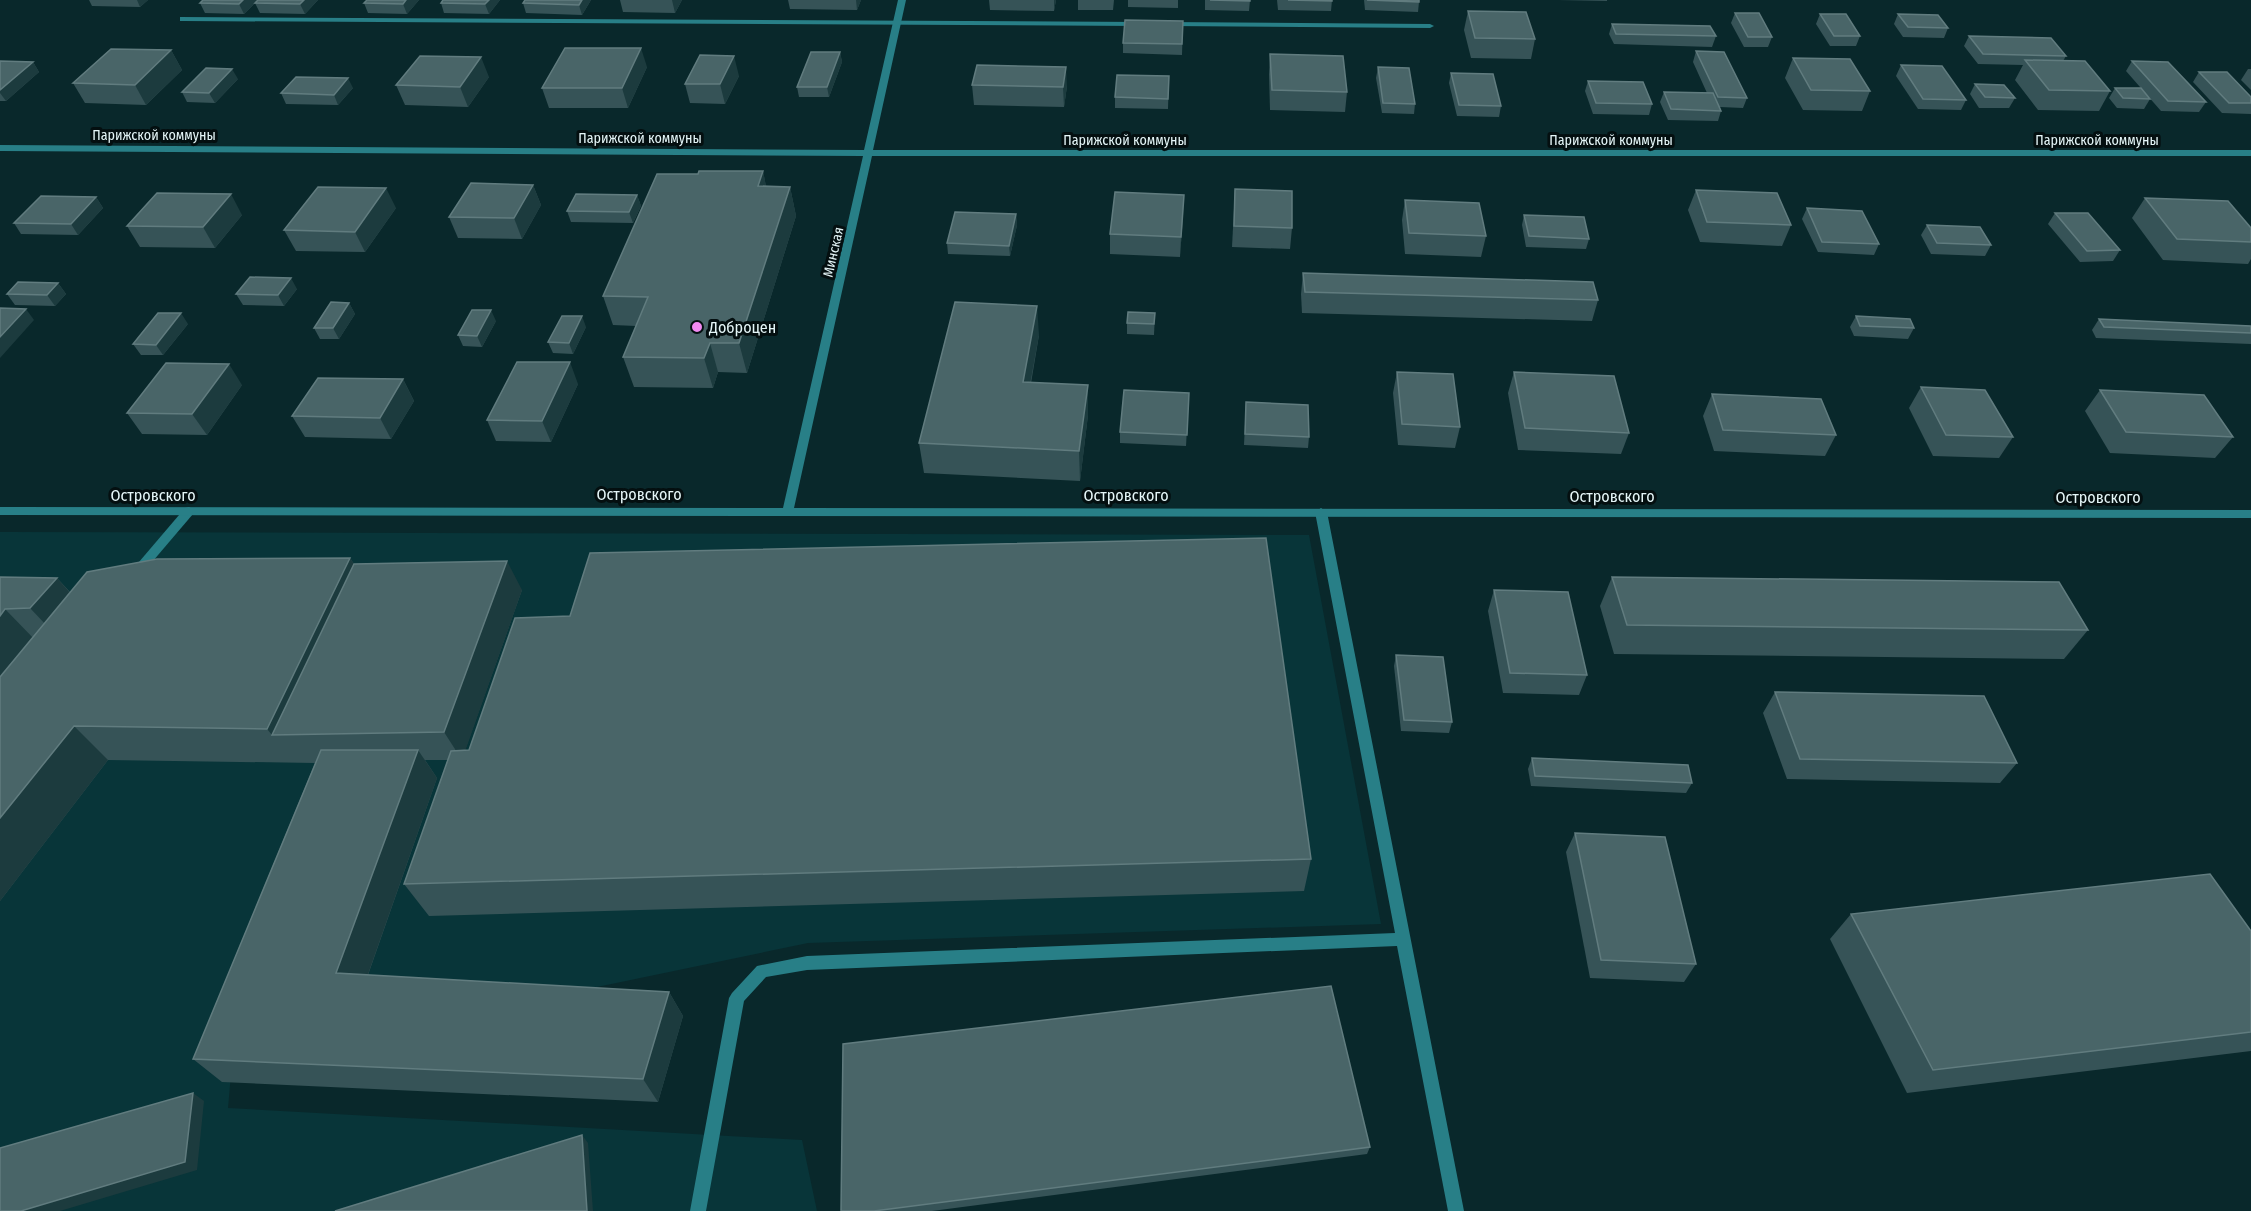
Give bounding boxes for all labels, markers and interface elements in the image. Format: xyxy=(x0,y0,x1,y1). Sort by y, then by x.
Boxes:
street label: Парижской коммуны xyxy=(92,127,216,144)
street label: Парижской коммуны xyxy=(578,130,702,147)
street label: Парижской коммуны xyxy=(1063,132,1187,149)
street label: Парижской коммуны xyxy=(1549,132,1673,149)
street label: Парижской коммуны xyxy=(2035,132,2159,149)
street label: Минская xyxy=(819,225,848,279)
place label: Доброцен xyxy=(708,318,776,337)
marker: Доброцен xyxy=(690,320,704,334)
street label: Островского xyxy=(596,485,682,504)
street label: Островского xyxy=(110,486,196,505)
street label: Островского xyxy=(1083,486,1169,505)
street label: Островского xyxy=(1569,487,1655,506)
street label: Островского xyxy=(2055,488,2141,507)

